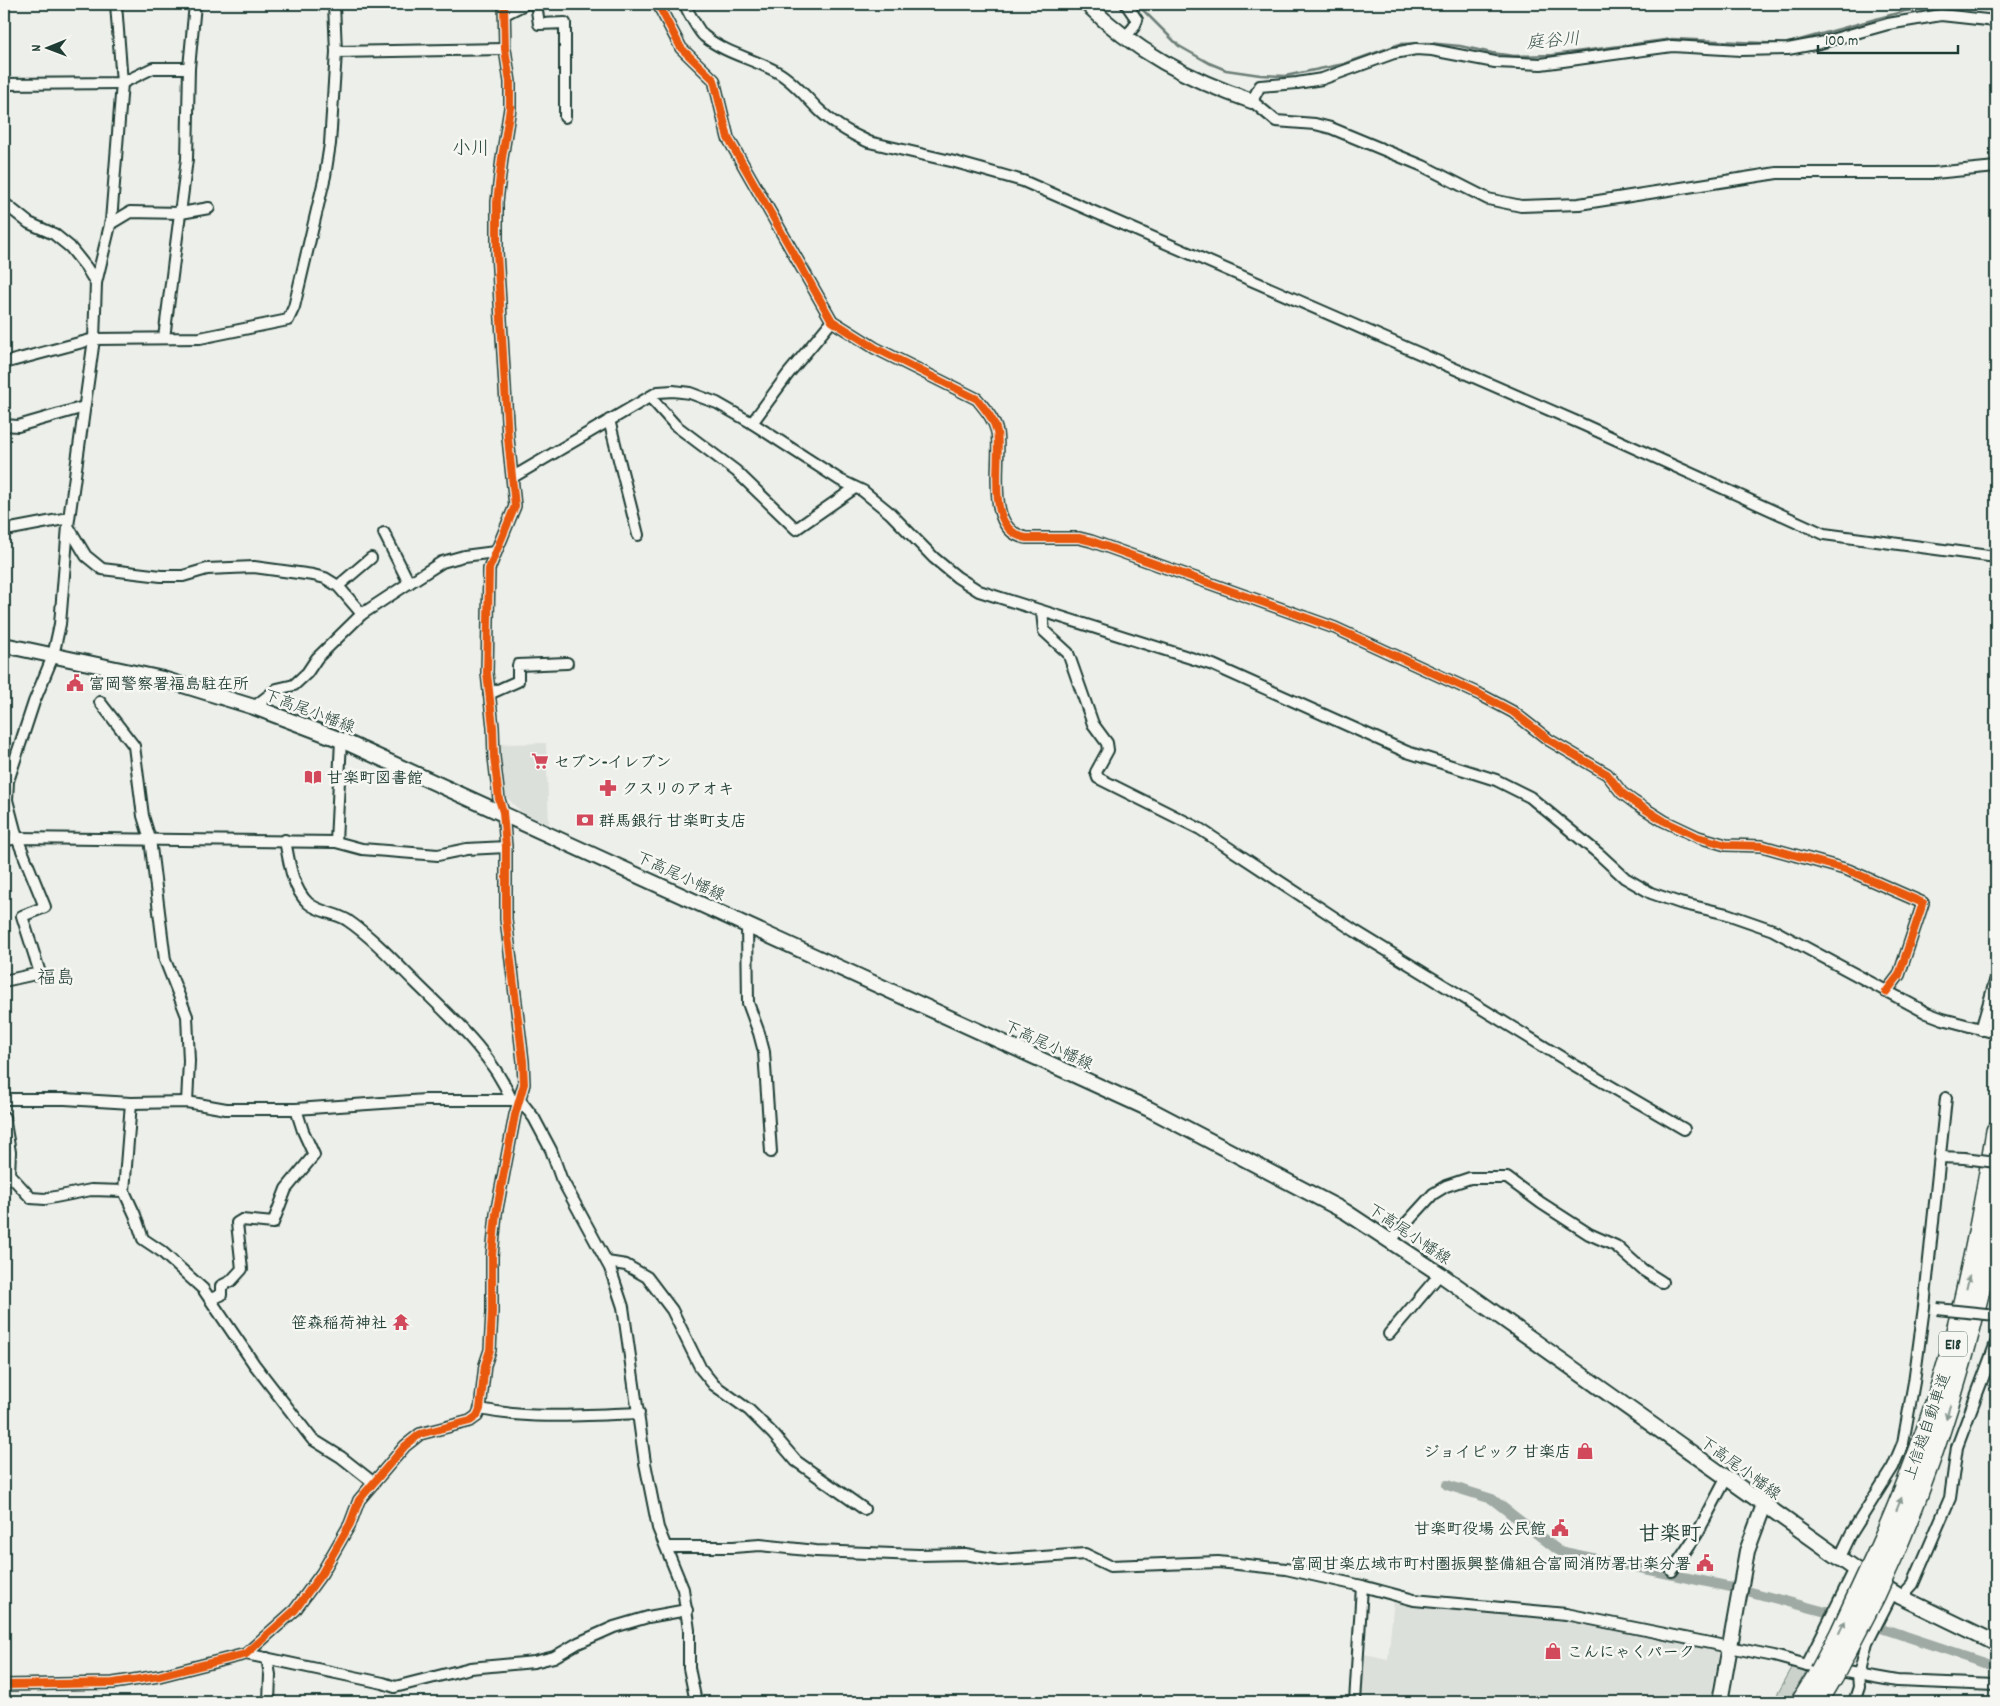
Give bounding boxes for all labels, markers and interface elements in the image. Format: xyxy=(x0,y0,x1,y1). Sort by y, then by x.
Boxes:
north arrow xyxy=(22,22,72,72)
scale bar xyxy=(1818,22,1958,54)
water label: 庭谷川 xyxy=(1525,28,1581,57)
text: 100 m xyxy=(1825,31,1858,53)
text: N xyxy=(27,44,47,52)
district label: 小川 xyxy=(452,137,490,164)
public building icon: 富岡警察署福島駐在所 xyxy=(65,673,85,693)
place label: 富岡警察署福島駐在所 xyxy=(89,674,249,697)
street label: 下高尾小幡線 xyxy=(260,684,358,740)
supermarket icon: セブン-イレブン xyxy=(530,751,550,771)
place label: セブン-イレブン xyxy=(554,752,671,775)
library icon: 甘楽町図書館 xyxy=(303,767,323,787)
place label: 甘楽町図書館 xyxy=(327,768,423,791)
pharmacy icon: クスリのアオキ xyxy=(598,778,618,798)
place label: クスリのアオキ xyxy=(622,779,734,802)
bank icon: 群馬銀行 甘楽町支店 xyxy=(575,810,595,830)
place label: 群馬銀行 甘楽町支店 xyxy=(599,811,747,834)
street label: 下高尾小幡線 xyxy=(632,847,728,908)
district label: 福島 xyxy=(37,966,75,993)
street label: 下高尾小幡線 xyxy=(1000,1016,1096,1077)
street label: 下高尾小幡線 xyxy=(1362,1199,1455,1271)
one-way arrow xyxy=(1964,1275,1972,1290)
temple icon: 笹森稲荷神社 xyxy=(391,1312,411,1332)
place label: 笹森稲荷神社 xyxy=(291,1313,387,1336)
road number: E18 xyxy=(1939,1332,1967,1356)
street label: 上信越自動車道 xyxy=(1899,1370,1957,1484)
one-way arrow xyxy=(1943,1404,1951,1419)
street label: 下高尾小幡線 xyxy=(1694,1432,1785,1507)
shop icon: ジョイピック 甘楽店 xyxy=(1575,1441,1595,1461)
place label: ジョイピック 甘楽店 xyxy=(1423,1442,1571,1465)
one-way arrow xyxy=(1895,1497,1903,1511)
public building icon: 甘楽町役場 公民館 xyxy=(1550,1518,1570,1538)
place label: 甘楽町役場 公民館 xyxy=(1414,1519,1546,1542)
district label: 甘楽町 xyxy=(1639,1521,1702,1551)
public building icon: 富岡甘楽広域市町村圏振興整備組合富岡消防署甘楽分署 xyxy=(1695,1553,1715,1573)
place label: 富岡甘楽広域市町村圏振興整備組合富岡消防署甘楽分署 xyxy=(1291,1554,1691,1577)
one-way arrow xyxy=(1838,1620,1846,1635)
shop icon: こんにゃくパーク xyxy=(1543,1641,1563,1661)
place label: こんにゃくパーク xyxy=(1567,1642,1695,1665)

